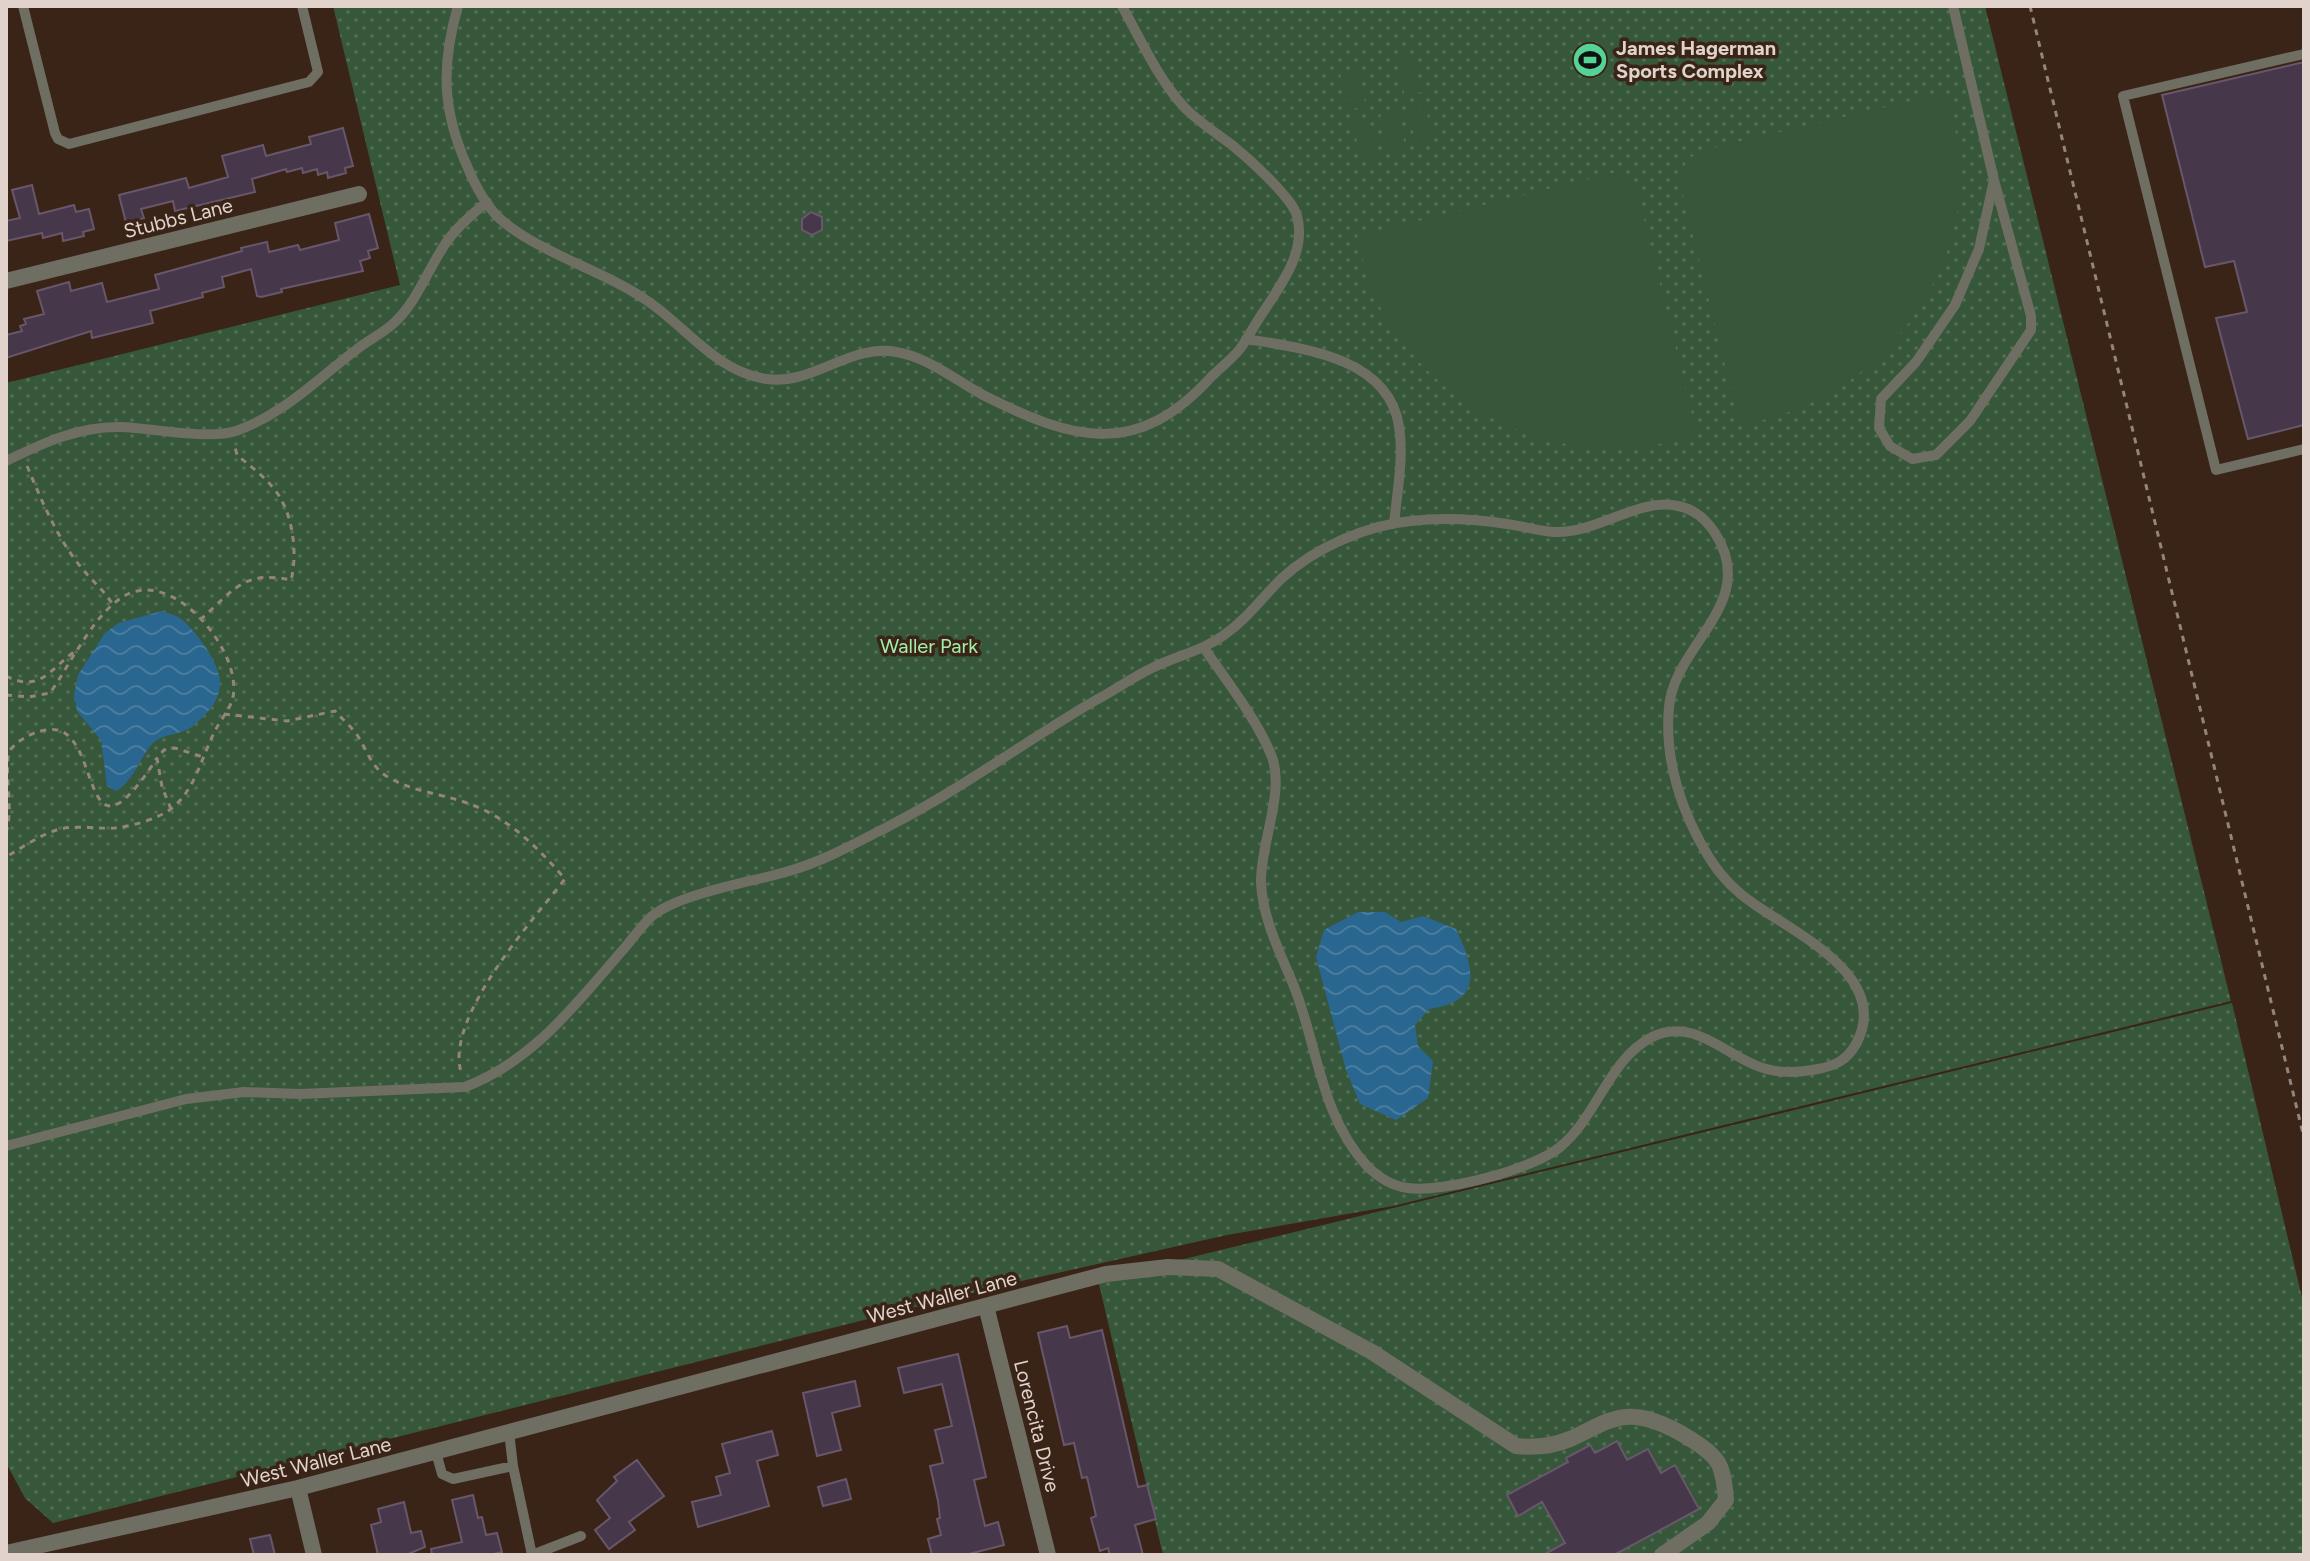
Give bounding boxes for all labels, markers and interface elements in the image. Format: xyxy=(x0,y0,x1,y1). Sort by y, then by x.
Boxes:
place label: James Hagerman Sports Complex xyxy=(1616,36,1776,83)
sports icon: James Hagerman Sports Complex xyxy=(1571,41,1609,79)
street label: Stubbs Lane xyxy=(121,193,235,243)
park label: Waller Park xyxy=(880,634,978,658)
street label: West Waller Lane xyxy=(865,1265,1019,1328)
street label: Lorencita Drive xyxy=(1009,1358,1065,1495)
street label: West Waller Lane xyxy=(238,1432,394,1492)

